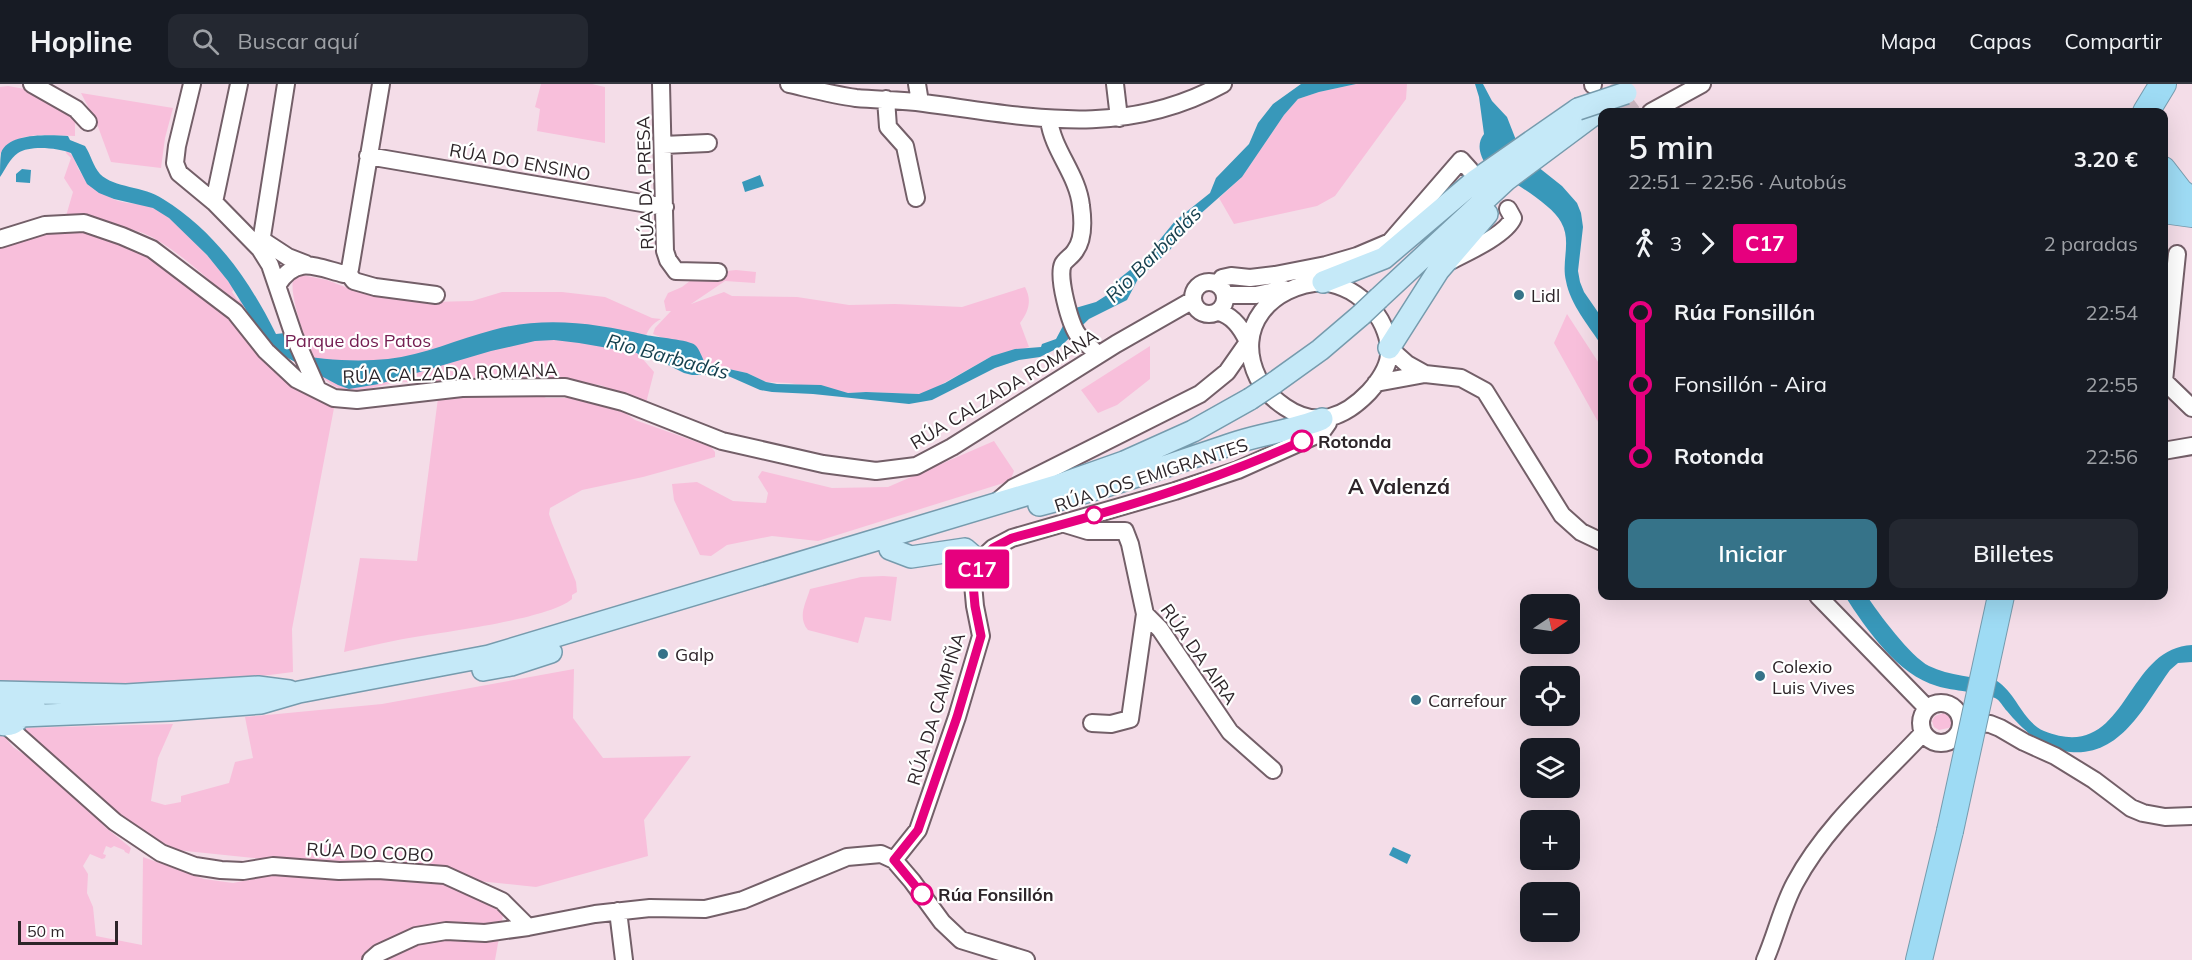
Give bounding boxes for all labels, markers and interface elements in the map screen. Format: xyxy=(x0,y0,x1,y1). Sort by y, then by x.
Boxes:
search box xyxy=(168,14,588,68)
text: Hopline xyxy=(30,24,132,59)
icon: search xyxy=(189,25,222,58)
text: Buscar aquí xyxy=(237,27,358,55)
text: Mapa xyxy=(1881,28,1936,54)
text: Capas xyxy=(1969,28,2032,54)
text: Compartir xyxy=(2065,28,2162,54)
street label: RÚA DA PRESA xyxy=(631,116,659,250)
text: 5 min xyxy=(1628,126,1714,167)
street label: RÚA DO ENSINO xyxy=(448,138,592,186)
text: 3.20 € xyxy=(2074,145,2138,173)
text: 22:51 – 22:56 · Autobús xyxy=(1628,169,1847,194)
water label: Rio Barbadás xyxy=(1100,201,1206,307)
icon: walk xyxy=(1628,227,1661,260)
icon: forward xyxy=(1691,227,1724,260)
text: C17 xyxy=(1745,230,1785,256)
text: 3 xyxy=(1670,231,1682,256)
text: 2 paradas xyxy=(2044,231,2138,256)
place label: Lidl xyxy=(1531,284,1560,307)
marker: Lidl xyxy=(1512,288,1526,302)
text: Rúa Fonsillón xyxy=(1674,298,1815,326)
text: 22:54 xyxy=(2085,300,2138,325)
street label: RÚA CALZADA ROMANA xyxy=(906,324,1102,454)
water label: Rio Barbadás xyxy=(604,328,732,384)
park label: Parque dos Patos xyxy=(285,329,431,352)
street label: RÚA CALZADA ROMANA xyxy=(342,358,558,388)
text: Fonsillón - Aira xyxy=(1674,370,1827,398)
text: 22:55 xyxy=(2085,372,2138,397)
marker: Rotonda xyxy=(1291,430,1313,452)
place label: Rotonda xyxy=(1318,430,1392,453)
street label: RÚA DOS EMIGRANTES xyxy=(1051,433,1251,517)
text: Rotonda xyxy=(1674,442,1764,470)
text: 22:56 xyxy=(2085,444,2138,469)
district label: A Valenzá xyxy=(1348,473,1450,499)
unlabelled marker xyxy=(1085,506,1103,524)
button: Iniciar xyxy=(1628,519,1877,588)
button: Billetes xyxy=(1889,519,2138,588)
line badge: C17 xyxy=(942,550,1012,588)
text: C17 xyxy=(957,556,997,582)
north arrow xyxy=(1520,594,1580,654)
map controls xyxy=(1520,594,1580,942)
street label: RÚA DA AIRA xyxy=(1156,599,1242,709)
street label: RÚA DA CAMPIÑA xyxy=(902,630,970,788)
place label: Galp xyxy=(675,643,714,666)
marker: Galp xyxy=(656,647,670,661)
place label: Colexio Luis Vives xyxy=(1772,655,1855,699)
button: locate xyxy=(1520,666,1580,726)
marker: Colexio Luis Vives xyxy=(1753,669,1767,683)
place label: Carrefour xyxy=(1428,689,1507,712)
marker: Carrefour xyxy=(1409,693,1423,707)
button: layers xyxy=(1520,738,1580,798)
button: + xyxy=(1520,810,1580,870)
street label: RÚA DO COBO xyxy=(306,837,434,867)
button: − xyxy=(1520,882,1580,942)
marker: Rúa Fonsillón xyxy=(911,883,933,905)
place label: Rúa Fonsillón xyxy=(938,883,1054,906)
scale bar xyxy=(18,918,118,946)
text: 50 m xyxy=(27,921,64,941)

